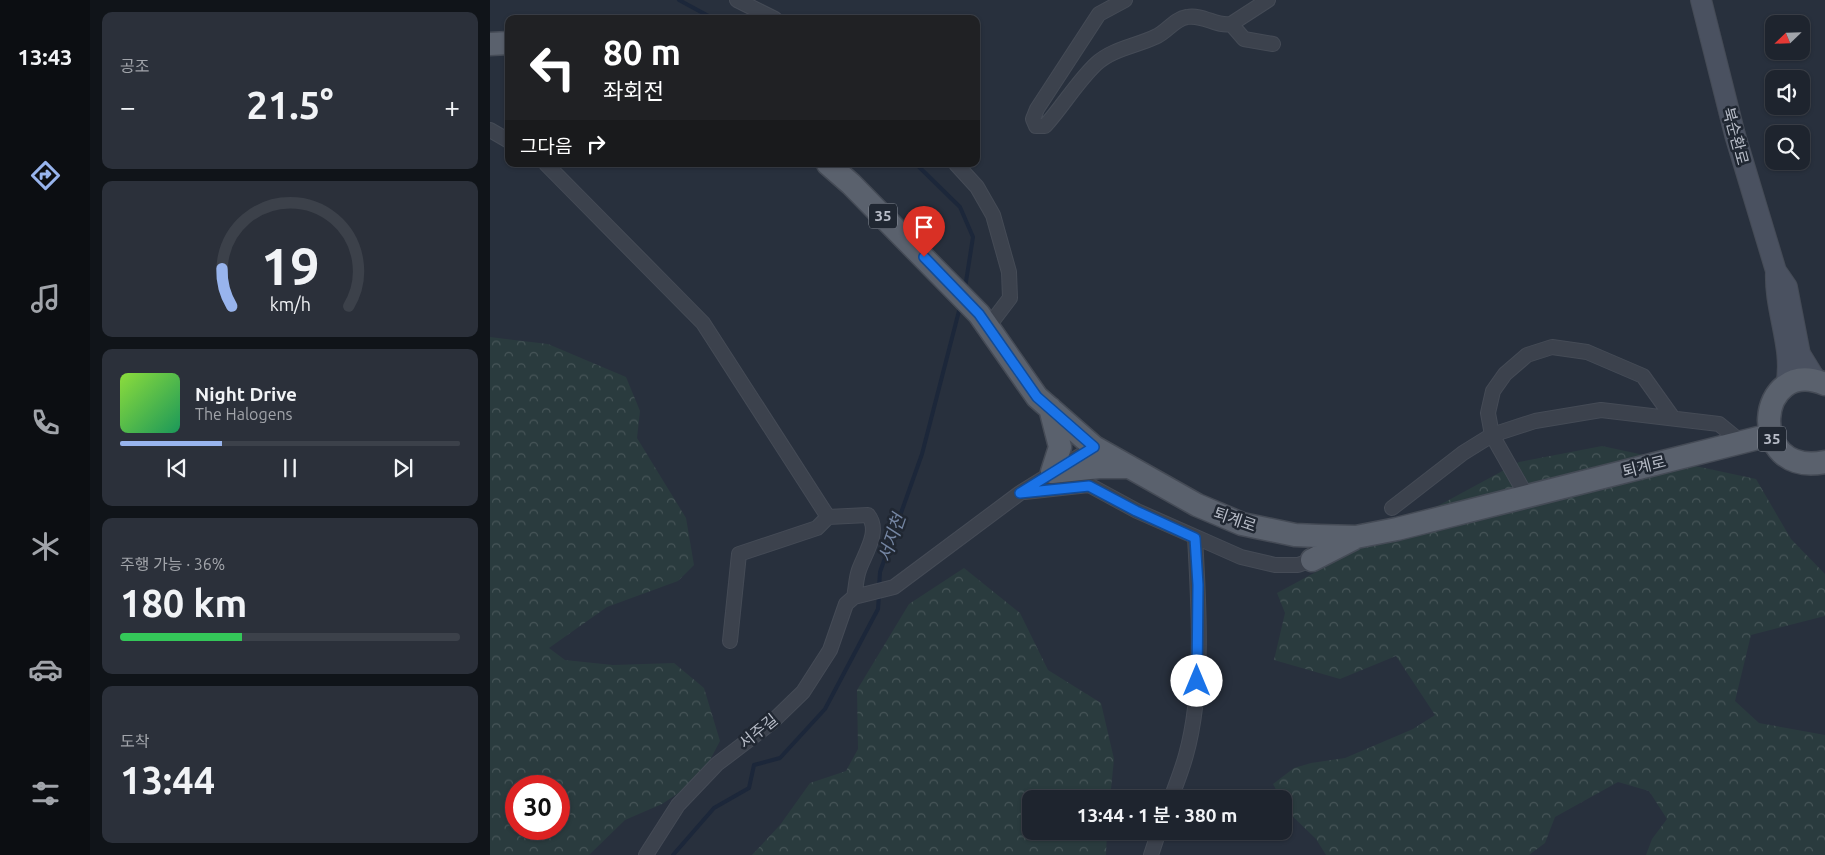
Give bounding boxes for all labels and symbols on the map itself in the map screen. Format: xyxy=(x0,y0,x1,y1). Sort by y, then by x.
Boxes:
north arrow xyxy=(1765,15,1810,60)
street label: 북순환로 xyxy=(1720,105,1752,167)
road number: 35 xyxy=(869,204,897,228)
pin xyxy=(903,206,945,257)
road number: 35 xyxy=(1758,426,1786,452)
street label: 퇴계로 xyxy=(1620,452,1668,480)
street label: 퇴계로 xyxy=(1211,503,1259,535)
water label: 서지천 xyxy=(874,509,909,564)
position arrow xyxy=(1170,654,1222,706)
street label: 서주길 xyxy=(735,710,781,752)
speed limit sign: 30 xyxy=(505,775,570,840)

